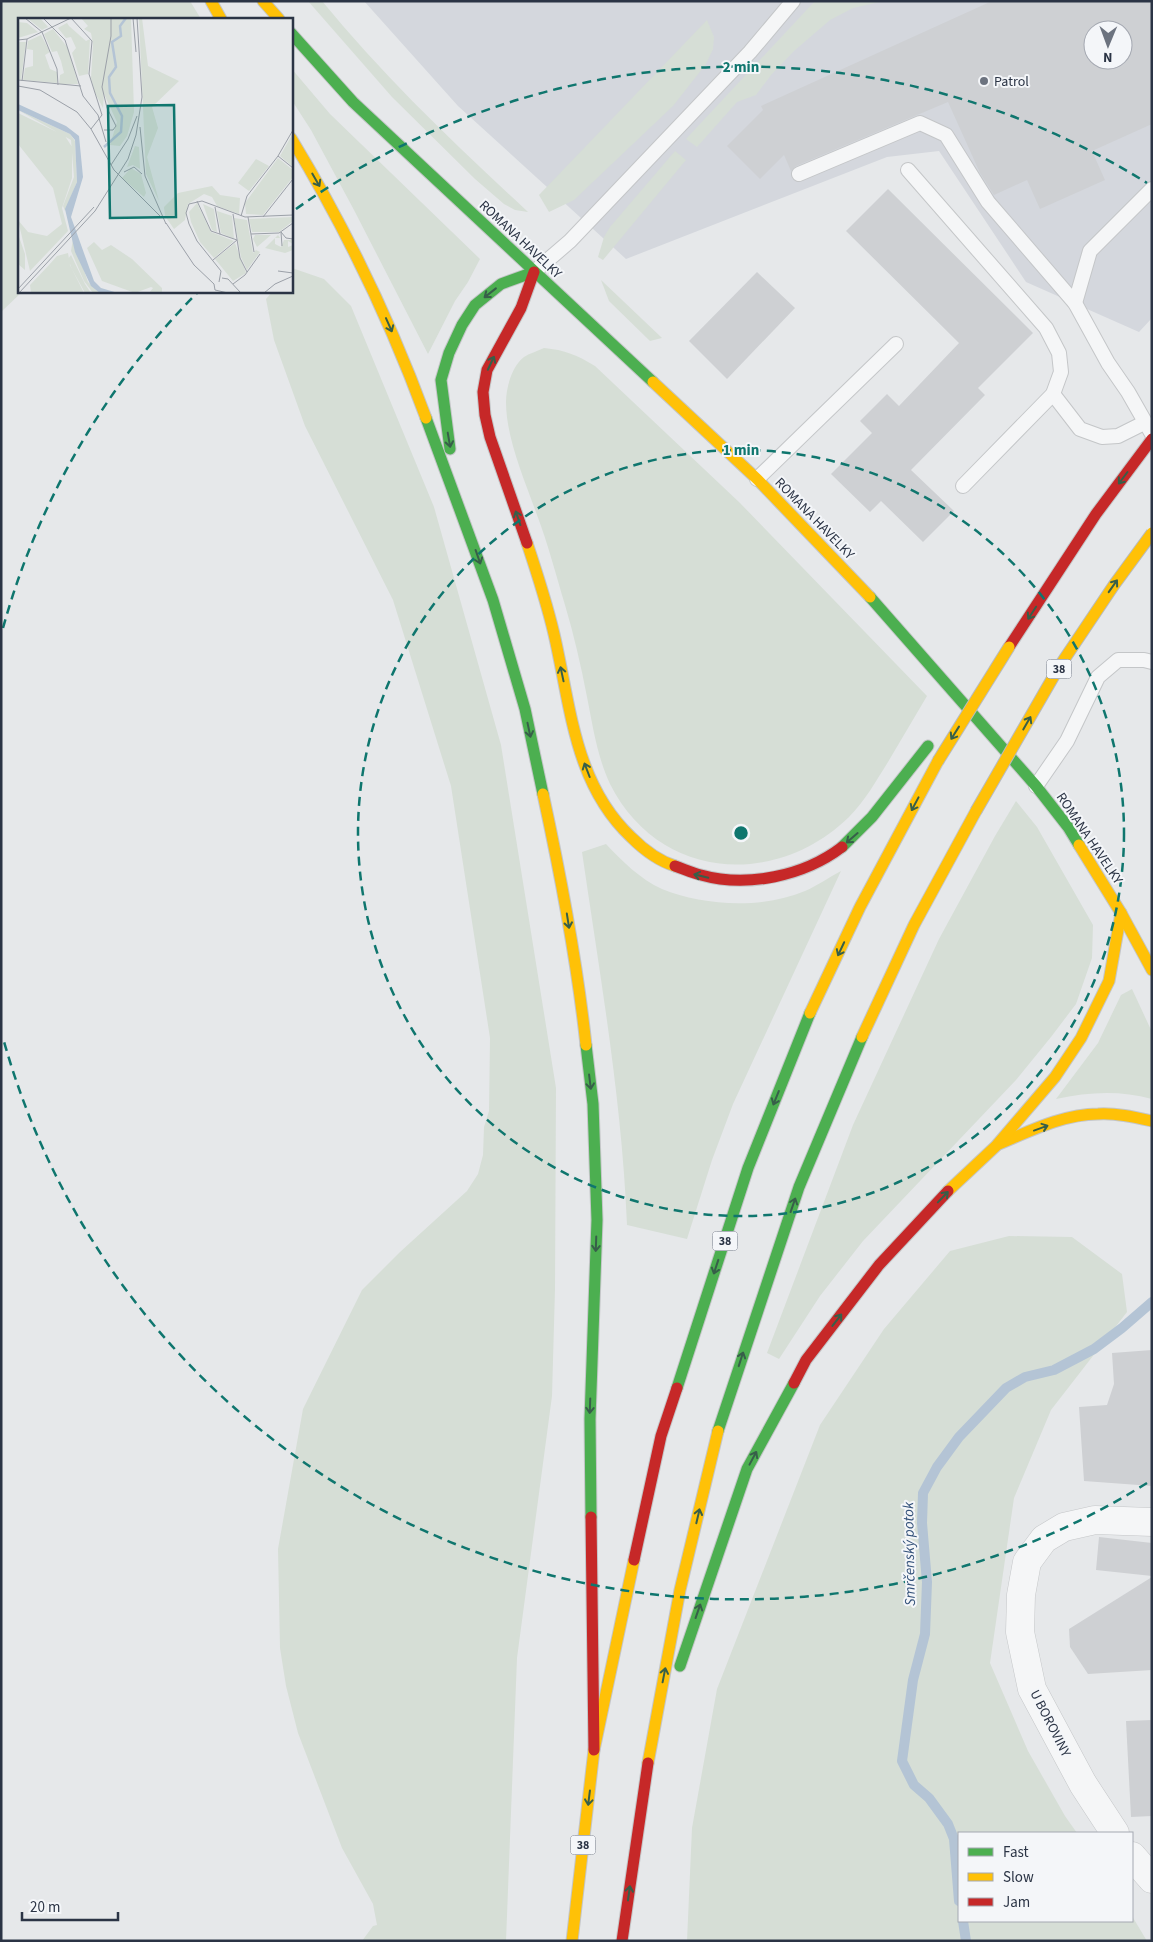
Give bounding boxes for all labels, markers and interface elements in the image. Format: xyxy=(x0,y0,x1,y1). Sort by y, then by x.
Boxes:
inset map xyxy=(18,18,292,292)
north arrow xyxy=(1083,20,1133,70)
text: N xyxy=(1103,47,1113,67)
text: 2 min xyxy=(723,57,759,78)
place label: Patrol xyxy=(994,72,1029,92)
marker: Patrol xyxy=(978,75,990,87)
one-way arrow xyxy=(312,172,322,186)
street label: ROMANA HAVELKY xyxy=(474,196,566,284)
one-way arrow xyxy=(484,287,497,298)
one-way arrow xyxy=(384,317,394,332)
one-way arrow xyxy=(487,356,497,371)
one-way arrow xyxy=(444,431,454,447)
text: 1 min xyxy=(723,440,759,461)
one-way arrow xyxy=(1117,471,1128,484)
street label: ROMANA HAVELKY xyxy=(770,473,859,564)
one-way arrow xyxy=(513,510,523,526)
one-way arrow xyxy=(474,549,483,565)
one-way arrow xyxy=(1108,579,1118,593)
one-way arrow xyxy=(1026,606,1037,620)
road number: 38 xyxy=(1046,660,1072,679)
one-way arrow xyxy=(557,667,566,683)
one-way arrow xyxy=(1022,717,1032,731)
one-way arrow xyxy=(525,721,535,737)
one-way arrow xyxy=(950,726,961,740)
one-way arrow xyxy=(581,763,591,778)
street label: ROMANA HAVELKY xyxy=(1051,789,1128,889)
one-way arrow xyxy=(910,796,919,811)
centre of rings xyxy=(732,824,750,842)
one-way arrow xyxy=(846,832,859,843)
one-way arrow xyxy=(693,871,709,880)
one-way arrow xyxy=(563,912,573,928)
one-way arrow xyxy=(836,941,845,956)
one-way arrow xyxy=(585,1073,595,1089)
one-way arrow xyxy=(771,1090,781,1105)
one-way arrow xyxy=(1033,1123,1048,1132)
one-way arrow xyxy=(937,1191,949,1203)
one-way arrow xyxy=(789,1198,798,1213)
road number: 38 xyxy=(712,1232,738,1250)
one-way arrow xyxy=(591,1236,601,1252)
one-way arrow xyxy=(711,1259,721,1275)
one-way arrow xyxy=(832,1313,842,1327)
one-way arrow xyxy=(737,1352,746,1368)
one-way arrow xyxy=(586,1398,595,1414)
one-way arrow xyxy=(748,1451,758,1466)
water label: Smrčenský potok xyxy=(898,1501,921,1606)
one-way arrow xyxy=(694,1508,703,1524)
one-way arrow xyxy=(694,1604,704,1620)
one-way arrow xyxy=(660,1667,670,1683)
street label: U BOROVINY xyxy=(1025,1686,1076,1761)
one-way arrow xyxy=(584,1790,594,1806)
legend xyxy=(958,1832,1133,1922)
road number: 38 xyxy=(570,1836,596,1854)
text: Fast xyxy=(1003,1842,1029,1863)
text: Slow xyxy=(1003,1867,1034,1888)
one-way arrow xyxy=(624,1885,634,1901)
scale bar xyxy=(22,1890,119,1922)
text: Jam xyxy=(1003,1892,1030,1913)
text: 20 m xyxy=(30,1897,60,1918)

